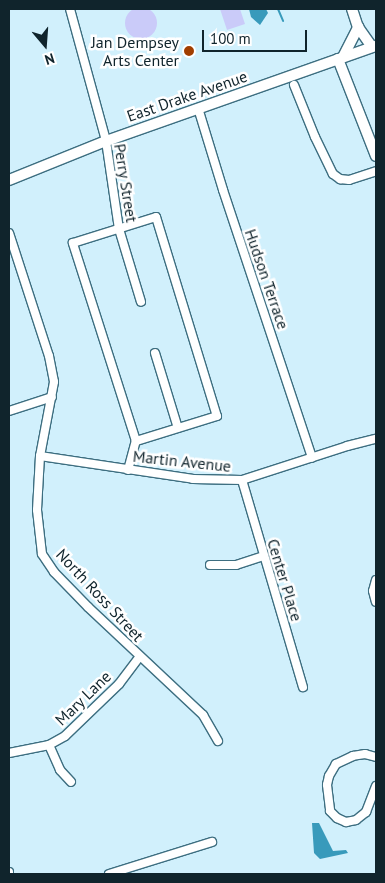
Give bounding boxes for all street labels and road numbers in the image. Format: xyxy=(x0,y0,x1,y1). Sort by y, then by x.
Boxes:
street label: East Drake Avenue xyxy=(124,66,250,126)
street label: Perry Street xyxy=(110,142,142,224)
street label: Hudson Terrace xyxy=(241,226,293,332)
street label: Martin Avenue xyxy=(132,446,232,476)
street label: Center Place xyxy=(263,537,307,623)
street label: North Ross Street xyxy=(52,545,148,645)
street label: Mary Lane xyxy=(51,667,115,729)

